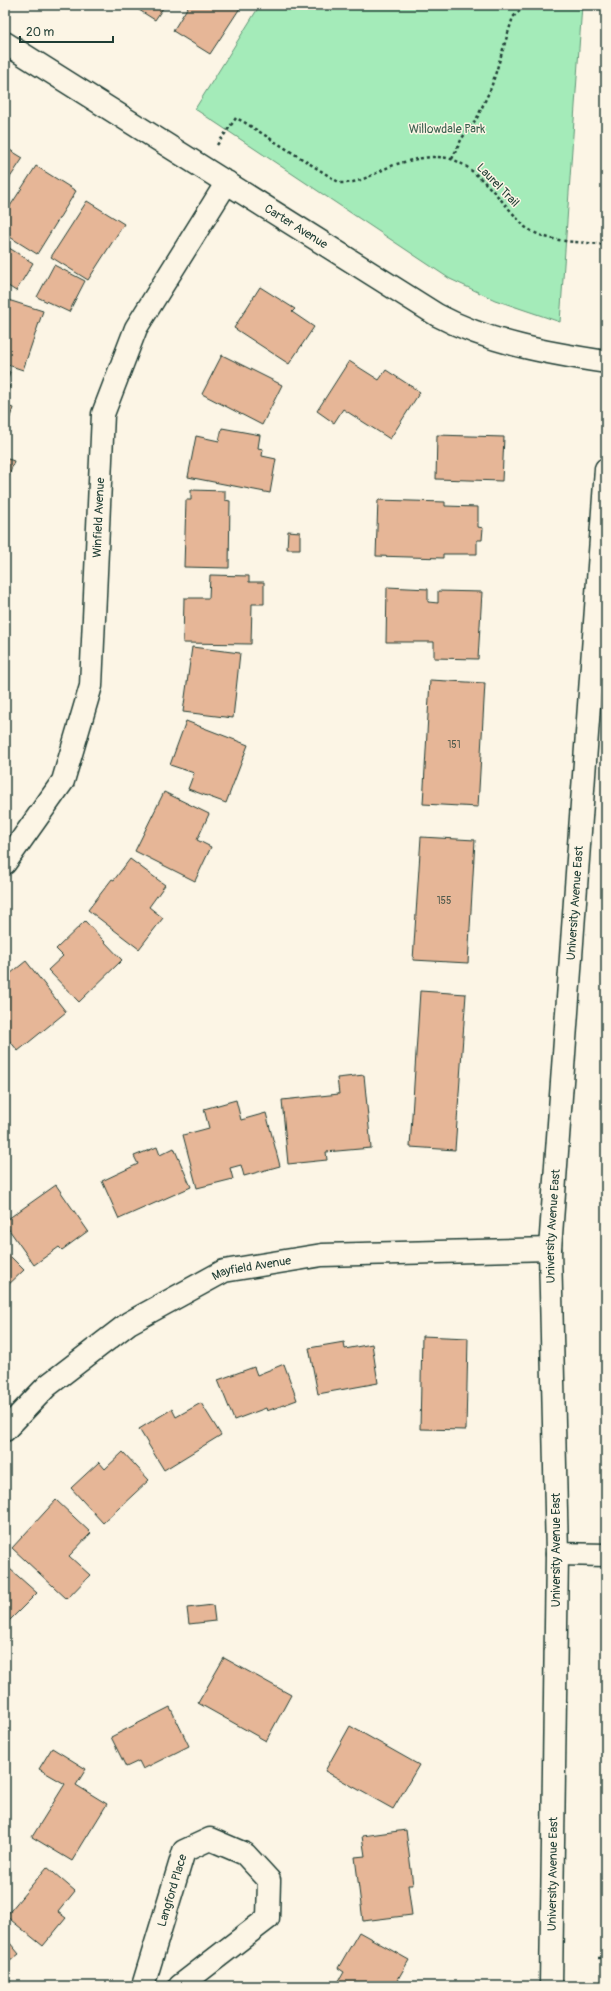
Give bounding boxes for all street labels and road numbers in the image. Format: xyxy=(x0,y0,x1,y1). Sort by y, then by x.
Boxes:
street label: Laurel Trail xyxy=(473,160,522,210)
street label: Carter Avenue xyxy=(261,201,330,252)
street label: Winfield Avenue xyxy=(90,477,108,558)
street label: University Avenue East xyxy=(564,845,587,961)
street label: University Avenue East xyxy=(543,1168,564,1284)
street label: Mayfield Avenue xyxy=(209,1253,292,1284)
street label: University Avenue East xyxy=(549,1493,564,1607)
street label: University Avenue East xyxy=(545,1816,561,1931)
street label: Langford Place xyxy=(154,1852,191,1929)

